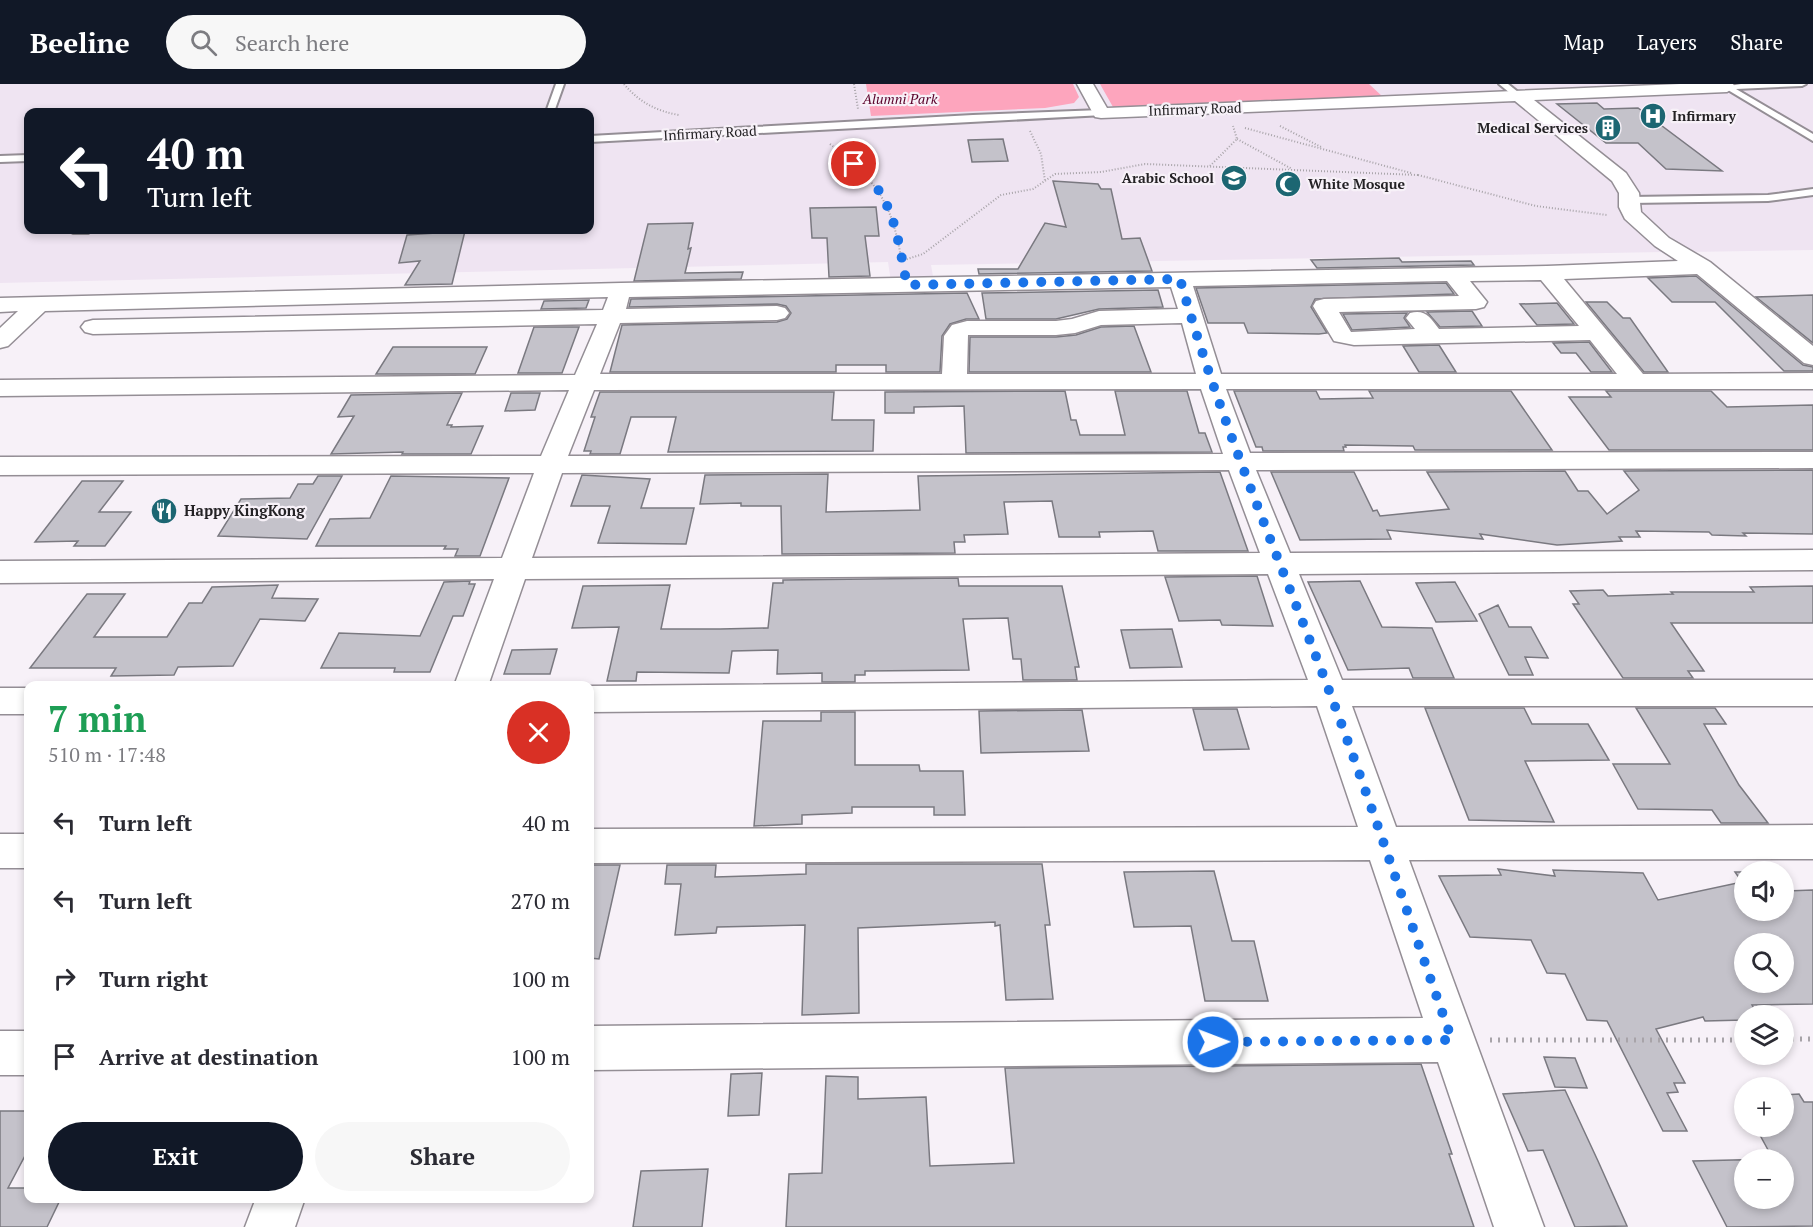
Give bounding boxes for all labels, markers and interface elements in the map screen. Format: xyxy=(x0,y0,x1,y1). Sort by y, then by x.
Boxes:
search box xyxy=(166,15,586,69)
text: Beeline xyxy=(30,24,130,61)
icon: search xyxy=(187,26,220,59)
text: Search here xyxy=(235,28,349,57)
text: Map xyxy=(1563,28,1604,56)
text: Layers xyxy=(1637,28,1697,56)
text: Share xyxy=(1730,28,1783,56)
park label: Alumni Park xyxy=(862,89,938,108)
street label: Infirmary Road xyxy=(1148,97,1242,120)
hospital icon: Infirmary xyxy=(1638,101,1668,131)
place label: Infirmary xyxy=(1672,106,1736,125)
building icon: Medical Services xyxy=(1593,113,1623,143)
place label: Medical Services xyxy=(1477,118,1588,137)
street label: Infirmary Road xyxy=(663,121,757,144)
text: 40 m xyxy=(147,125,245,181)
icon: left xyxy=(48,132,126,210)
pin xyxy=(828,138,879,189)
icon: arrive xyxy=(837,147,870,180)
school or university icon: Arabic School xyxy=(1219,163,1249,193)
place label: Arabic School xyxy=(1122,168,1214,187)
mosque icon: White Mosque xyxy=(1273,169,1303,199)
place label: White Mosque xyxy=(1308,174,1406,193)
text: Turn left xyxy=(147,179,252,215)
restaurant icon: Happy KingKong xyxy=(149,496,179,526)
place label: Happy KingKong xyxy=(184,500,305,520)
text: 7 min xyxy=(48,695,146,742)
button: close xyxy=(507,701,570,764)
text: 510 m · 17:48 xyxy=(48,741,166,768)
icon: left xyxy=(48,806,81,839)
text: Turn left xyxy=(99,808,192,837)
text: 40 m xyxy=(522,808,570,837)
map controls xyxy=(1734,861,1794,1209)
button: sound xyxy=(1734,861,1794,921)
icon: left xyxy=(48,884,81,917)
text: Turn left xyxy=(99,886,192,915)
text: 270 m xyxy=(510,886,570,915)
button: search xyxy=(1734,933,1794,993)
icon: right xyxy=(48,962,81,995)
text: Turn right xyxy=(99,964,208,993)
text: 100 m xyxy=(510,964,570,993)
button: layers xyxy=(1734,1005,1794,1065)
position arrow xyxy=(1181,1010,1245,1074)
icon: arrive xyxy=(48,1040,81,1073)
text: Arrive at destination xyxy=(99,1042,318,1071)
text: 100 m xyxy=(510,1042,570,1071)
button: + xyxy=(1734,1077,1794,1137)
button: Exit xyxy=(48,1122,303,1191)
button: Share xyxy=(315,1122,570,1191)
button: − xyxy=(1734,1149,1794,1209)

